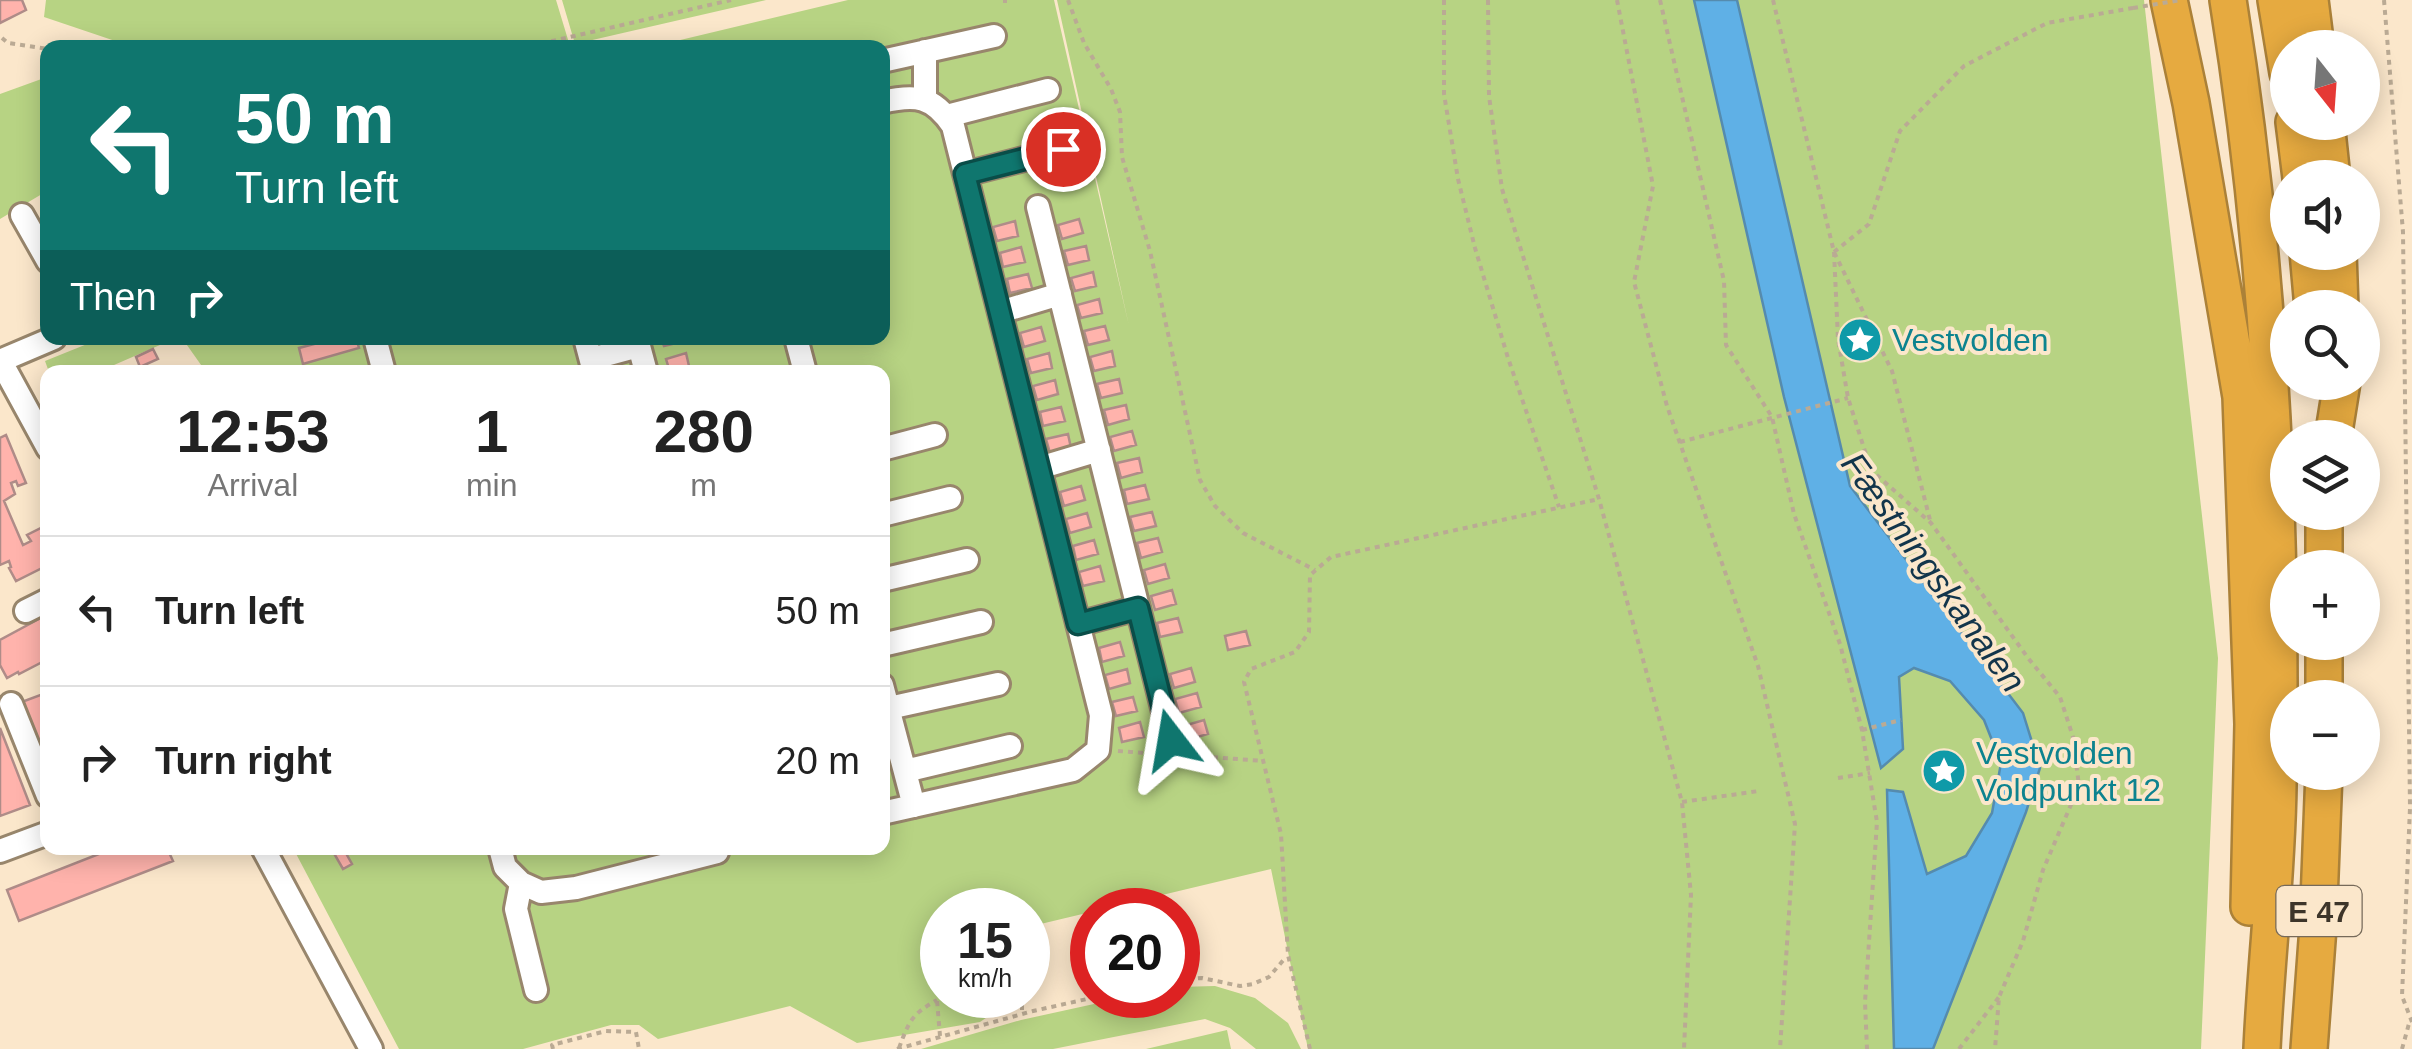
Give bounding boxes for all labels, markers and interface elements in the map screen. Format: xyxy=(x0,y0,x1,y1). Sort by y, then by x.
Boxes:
north arrow xyxy=(2270,30,2380,140)
map controls xyxy=(2270,30,2380,790)
icon: left xyxy=(70,80,200,210)
text: 50 m xyxy=(235,80,395,158)
pin xyxy=(1021,107,1106,192)
icon: arrive xyxy=(1036,122,1091,177)
button: sound xyxy=(2270,160,2380,270)
text: Turn left xyxy=(235,162,398,213)
icon: right xyxy=(177,270,232,325)
text: Then xyxy=(70,276,157,318)
button: search xyxy=(2270,290,2380,400)
place icon: Vestvolden xyxy=(1837,317,1883,363)
place label: Vestvolden xyxy=(1892,322,2049,358)
text: 12:53 xyxy=(176,398,330,465)
text: 1 xyxy=(475,398,508,465)
text: 280 xyxy=(654,398,754,465)
button: layers xyxy=(2270,420,2380,530)
water label: Fæstningskanalen xyxy=(1834,445,2034,699)
text: Arrival xyxy=(208,467,298,503)
text: min xyxy=(466,467,517,503)
text: m xyxy=(690,467,717,503)
button: + xyxy=(2270,550,2380,660)
icon: left xyxy=(70,584,125,639)
text: Turn left xyxy=(155,590,304,632)
text: 50 m xyxy=(776,590,860,632)
button: − xyxy=(2270,680,2380,790)
position arrow xyxy=(1119,688,1223,792)
icon: right xyxy=(70,734,125,789)
place label: Vestvolden Voldpunkt 12 xyxy=(1976,735,2161,808)
text: Turn right xyxy=(155,740,332,782)
text: 20 m xyxy=(776,740,860,782)
place icon: Vestvolden Voldpunkt 12 xyxy=(1921,748,1967,794)
road number: E 47 xyxy=(2276,886,2362,936)
speed limit sign: 20 xyxy=(1070,888,1200,1018)
text: 15 xyxy=(957,913,1013,969)
text: km/h xyxy=(958,964,1012,992)

